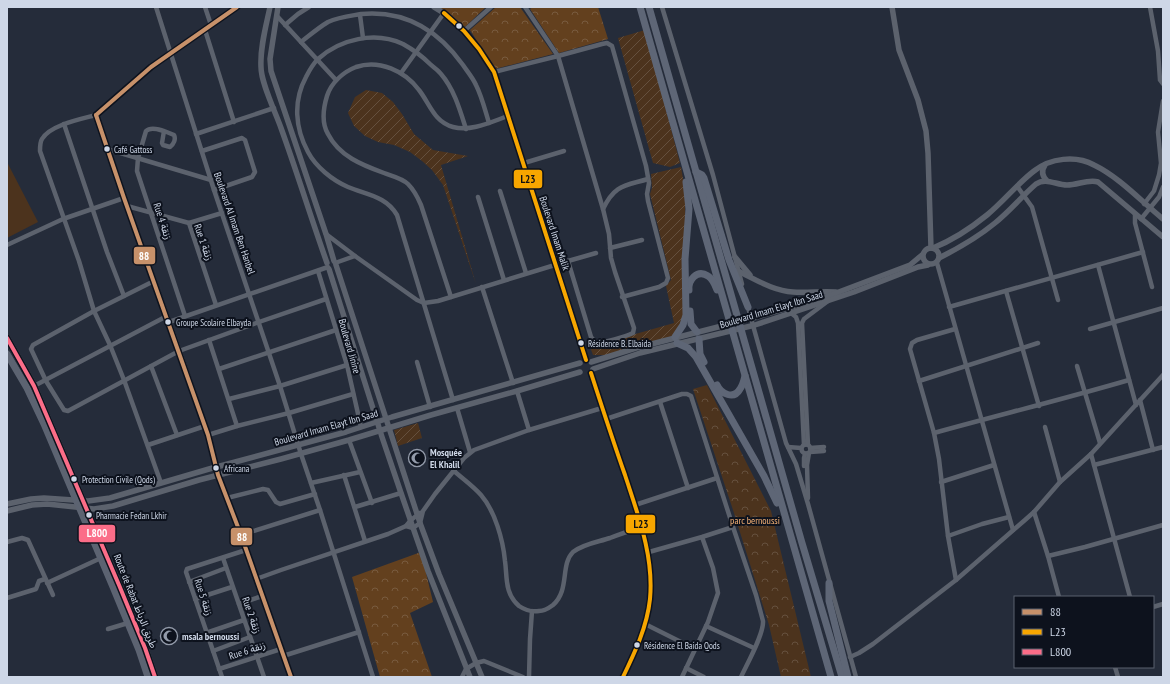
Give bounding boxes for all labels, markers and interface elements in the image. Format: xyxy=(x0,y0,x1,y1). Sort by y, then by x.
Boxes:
unlabelled marker xyxy=(454,21,464,31)
marker: Café Gattoss xyxy=(102,144,112,154)
place label: Café Gattoss xyxy=(114,144,152,155)
line badge: L23 xyxy=(513,169,543,189)
street label: Boulevard Al Imam Ben Hanbel xyxy=(211,170,258,276)
text: L23 xyxy=(520,172,536,186)
street label: Boulevard Imam Malik xyxy=(536,195,573,272)
street label: Rue 4 زنقة xyxy=(150,201,175,241)
street label: Rue 1 زنقة xyxy=(191,222,216,262)
line badge: 88 xyxy=(133,246,156,265)
text: 88 xyxy=(139,249,149,263)
street label: Boulevard Imam Elayt Ibn Saad xyxy=(718,288,824,331)
marker: Groupe Scolaire Elbayda xyxy=(163,317,173,327)
place label: Groupe Scolaire Elbayda xyxy=(176,317,252,328)
street label: Boulevard Jinine xyxy=(335,317,364,375)
marker: Résidence B. Elbaida xyxy=(576,338,586,348)
place label: Résidence B. Elbaida xyxy=(588,338,651,349)
street label: Boulevard Imam Elayt Ibn Saad xyxy=(273,406,379,449)
place label: Mosquée El Khalil xyxy=(430,446,462,471)
mosque icon: Mosquée El Khalil xyxy=(407,448,427,468)
marker: Africana xyxy=(211,463,221,473)
place label: Africana xyxy=(224,463,250,474)
marker: Protection Civile (Qods) xyxy=(69,474,79,484)
place label: Protection Civile (Qods) xyxy=(82,474,156,486)
marker: Pharmacie Fedan Lkhir xyxy=(84,510,94,520)
place label: Pharmacie Fedan Lkhir xyxy=(96,510,167,521)
line badge: L23 xyxy=(625,514,656,534)
park label: parc bernoussi xyxy=(730,514,780,527)
text: L23 xyxy=(633,517,649,531)
line badge: L800 xyxy=(78,524,116,543)
text: L800 xyxy=(87,526,107,540)
line badge: 88 xyxy=(230,527,253,546)
text: 88 xyxy=(237,530,247,544)
street label: Route de Rabat طريق الرباط xyxy=(111,552,160,650)
street label: Rue 5 زنقة xyxy=(191,577,216,617)
street label: Rue 2 زنقة xyxy=(239,595,264,635)
legend xyxy=(1014,596,1154,668)
text: 88 xyxy=(1050,604,1061,619)
text: L23 xyxy=(1050,624,1066,639)
mosque icon: msala bernoussi xyxy=(159,626,179,646)
place label: msala bernoussi xyxy=(182,630,239,643)
street label: Rue 6 زنقة xyxy=(227,638,267,663)
marker: Résidence El Baida Qods xyxy=(632,640,642,650)
place label: Résidence El Baida Qods xyxy=(644,640,720,651)
text: L800 xyxy=(1050,644,1071,659)

